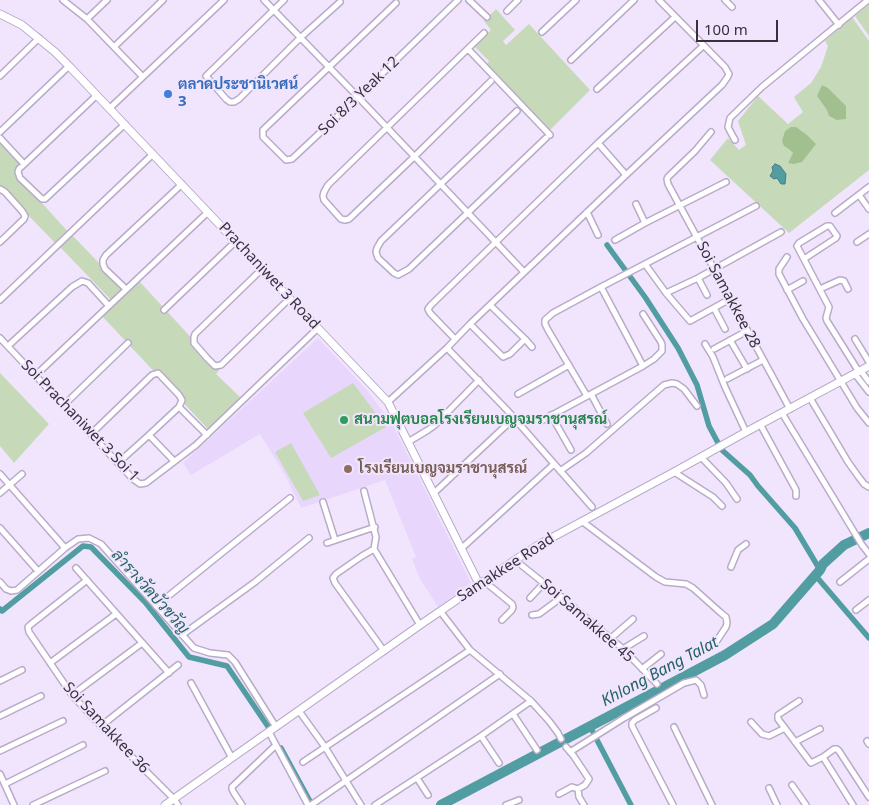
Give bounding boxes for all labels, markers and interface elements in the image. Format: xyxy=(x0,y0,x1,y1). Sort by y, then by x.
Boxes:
scale bar xyxy=(699,10,782,42)
text: 100 m xyxy=(704,19,748,39)
street label: Soi 8/3 Yeak 12 xyxy=(315,53,403,139)
place label: ตลาดประชานิเวศน์ 3 xyxy=(178,76,298,111)
marker: ตลาดประชานิเวศน์ 3 xyxy=(162,88,174,100)
street label: Prachaniwet 3 Road xyxy=(215,219,323,333)
street label: Soi Samakkee 28 xyxy=(692,239,764,351)
street label: Soi Prachaniwet 3 Soi 1 xyxy=(17,356,143,486)
place label: สนามฟุตบอลโรงเรียนเบญจมราชานุสรณ์ xyxy=(354,411,607,429)
marker: สนามฟุตบอลโรงเรียนเบญจมราชานุสรณ์ xyxy=(338,414,350,426)
place label: โรงเรียนเบญจมราชานุสรณ์ xyxy=(358,460,527,478)
marker: โรงเรียนเบญจมราชานุสรณ์ xyxy=(342,463,354,475)
street label: Samakkee Road xyxy=(454,530,558,606)
water label: ลำรางวัดบัวขวัญ xyxy=(107,546,193,638)
street label: Soi Samakkee 45 xyxy=(537,575,637,667)
water label: Khlong Bang Talat xyxy=(598,633,722,711)
street label: Soi Samakkee 36 xyxy=(59,679,153,777)

